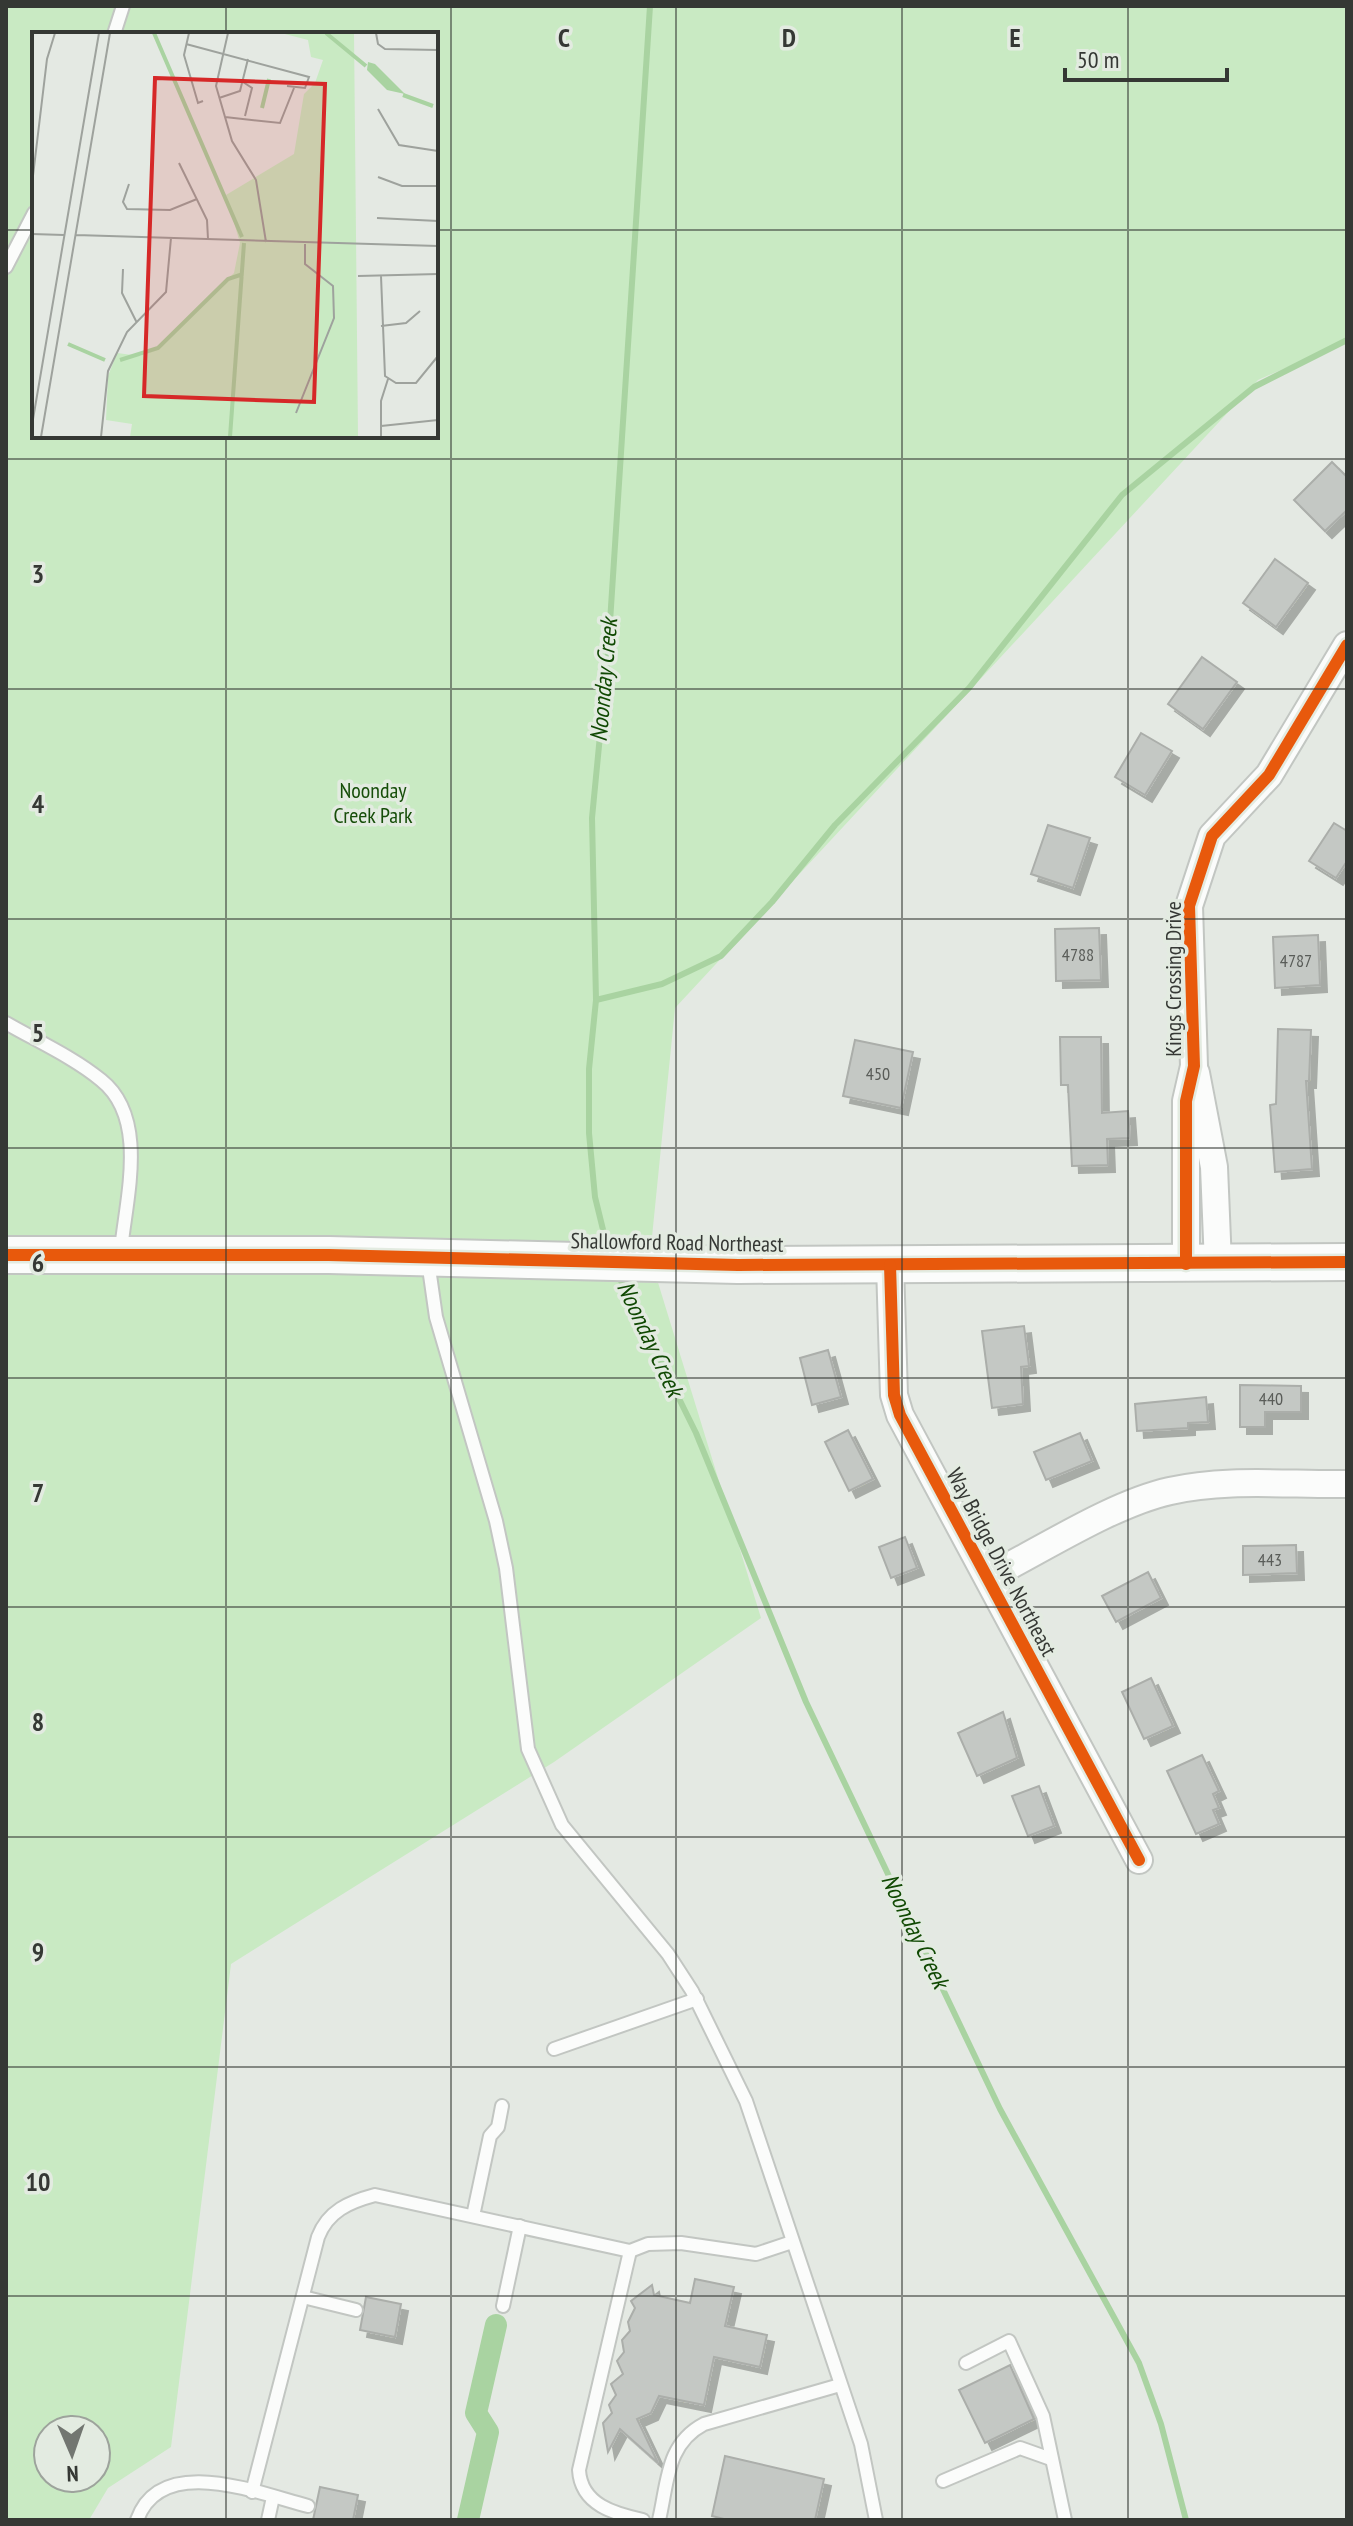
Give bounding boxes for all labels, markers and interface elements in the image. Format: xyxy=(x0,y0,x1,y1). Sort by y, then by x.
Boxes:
text: C xyxy=(558,21,570,54)
text: D xyxy=(782,21,796,54)
text: E xyxy=(1009,21,1021,54)
inset map xyxy=(32,32,438,438)
scale bar xyxy=(1065,32,1227,82)
text: 50 m xyxy=(1077,44,1119,75)
text: 3 xyxy=(32,557,44,590)
water label: Noonday Creek xyxy=(583,614,625,743)
park label: Noonday Creek Park xyxy=(333,776,413,829)
text: 4 xyxy=(32,787,45,820)
street label: Kings Crossing Drive xyxy=(1159,901,1187,1057)
house number: 4788 xyxy=(1062,943,1094,966)
house number: 4787 xyxy=(1280,949,1312,972)
text: 5 xyxy=(32,1016,44,1049)
house number: 450 xyxy=(866,1062,890,1085)
street label: Shallowford Road Northeast xyxy=(570,1226,784,1258)
text: 6 xyxy=(32,1246,44,1279)
water label: Noonday Creek xyxy=(610,1276,692,1404)
house number: 440 xyxy=(1259,1387,1283,1410)
street label: Way Bridge Drive Northeast xyxy=(941,1463,1063,1661)
text: 7 xyxy=(32,1476,44,1509)
house number: 443 xyxy=(1258,1548,1282,1571)
text: 8 xyxy=(32,1705,44,1738)
water label: Noonday Creek xyxy=(874,1868,958,1996)
text: 9 xyxy=(32,1935,44,1968)
text: 10 xyxy=(26,2165,50,2198)
north arrow xyxy=(32,2414,112,2494)
text: N xyxy=(66,2460,79,2488)

